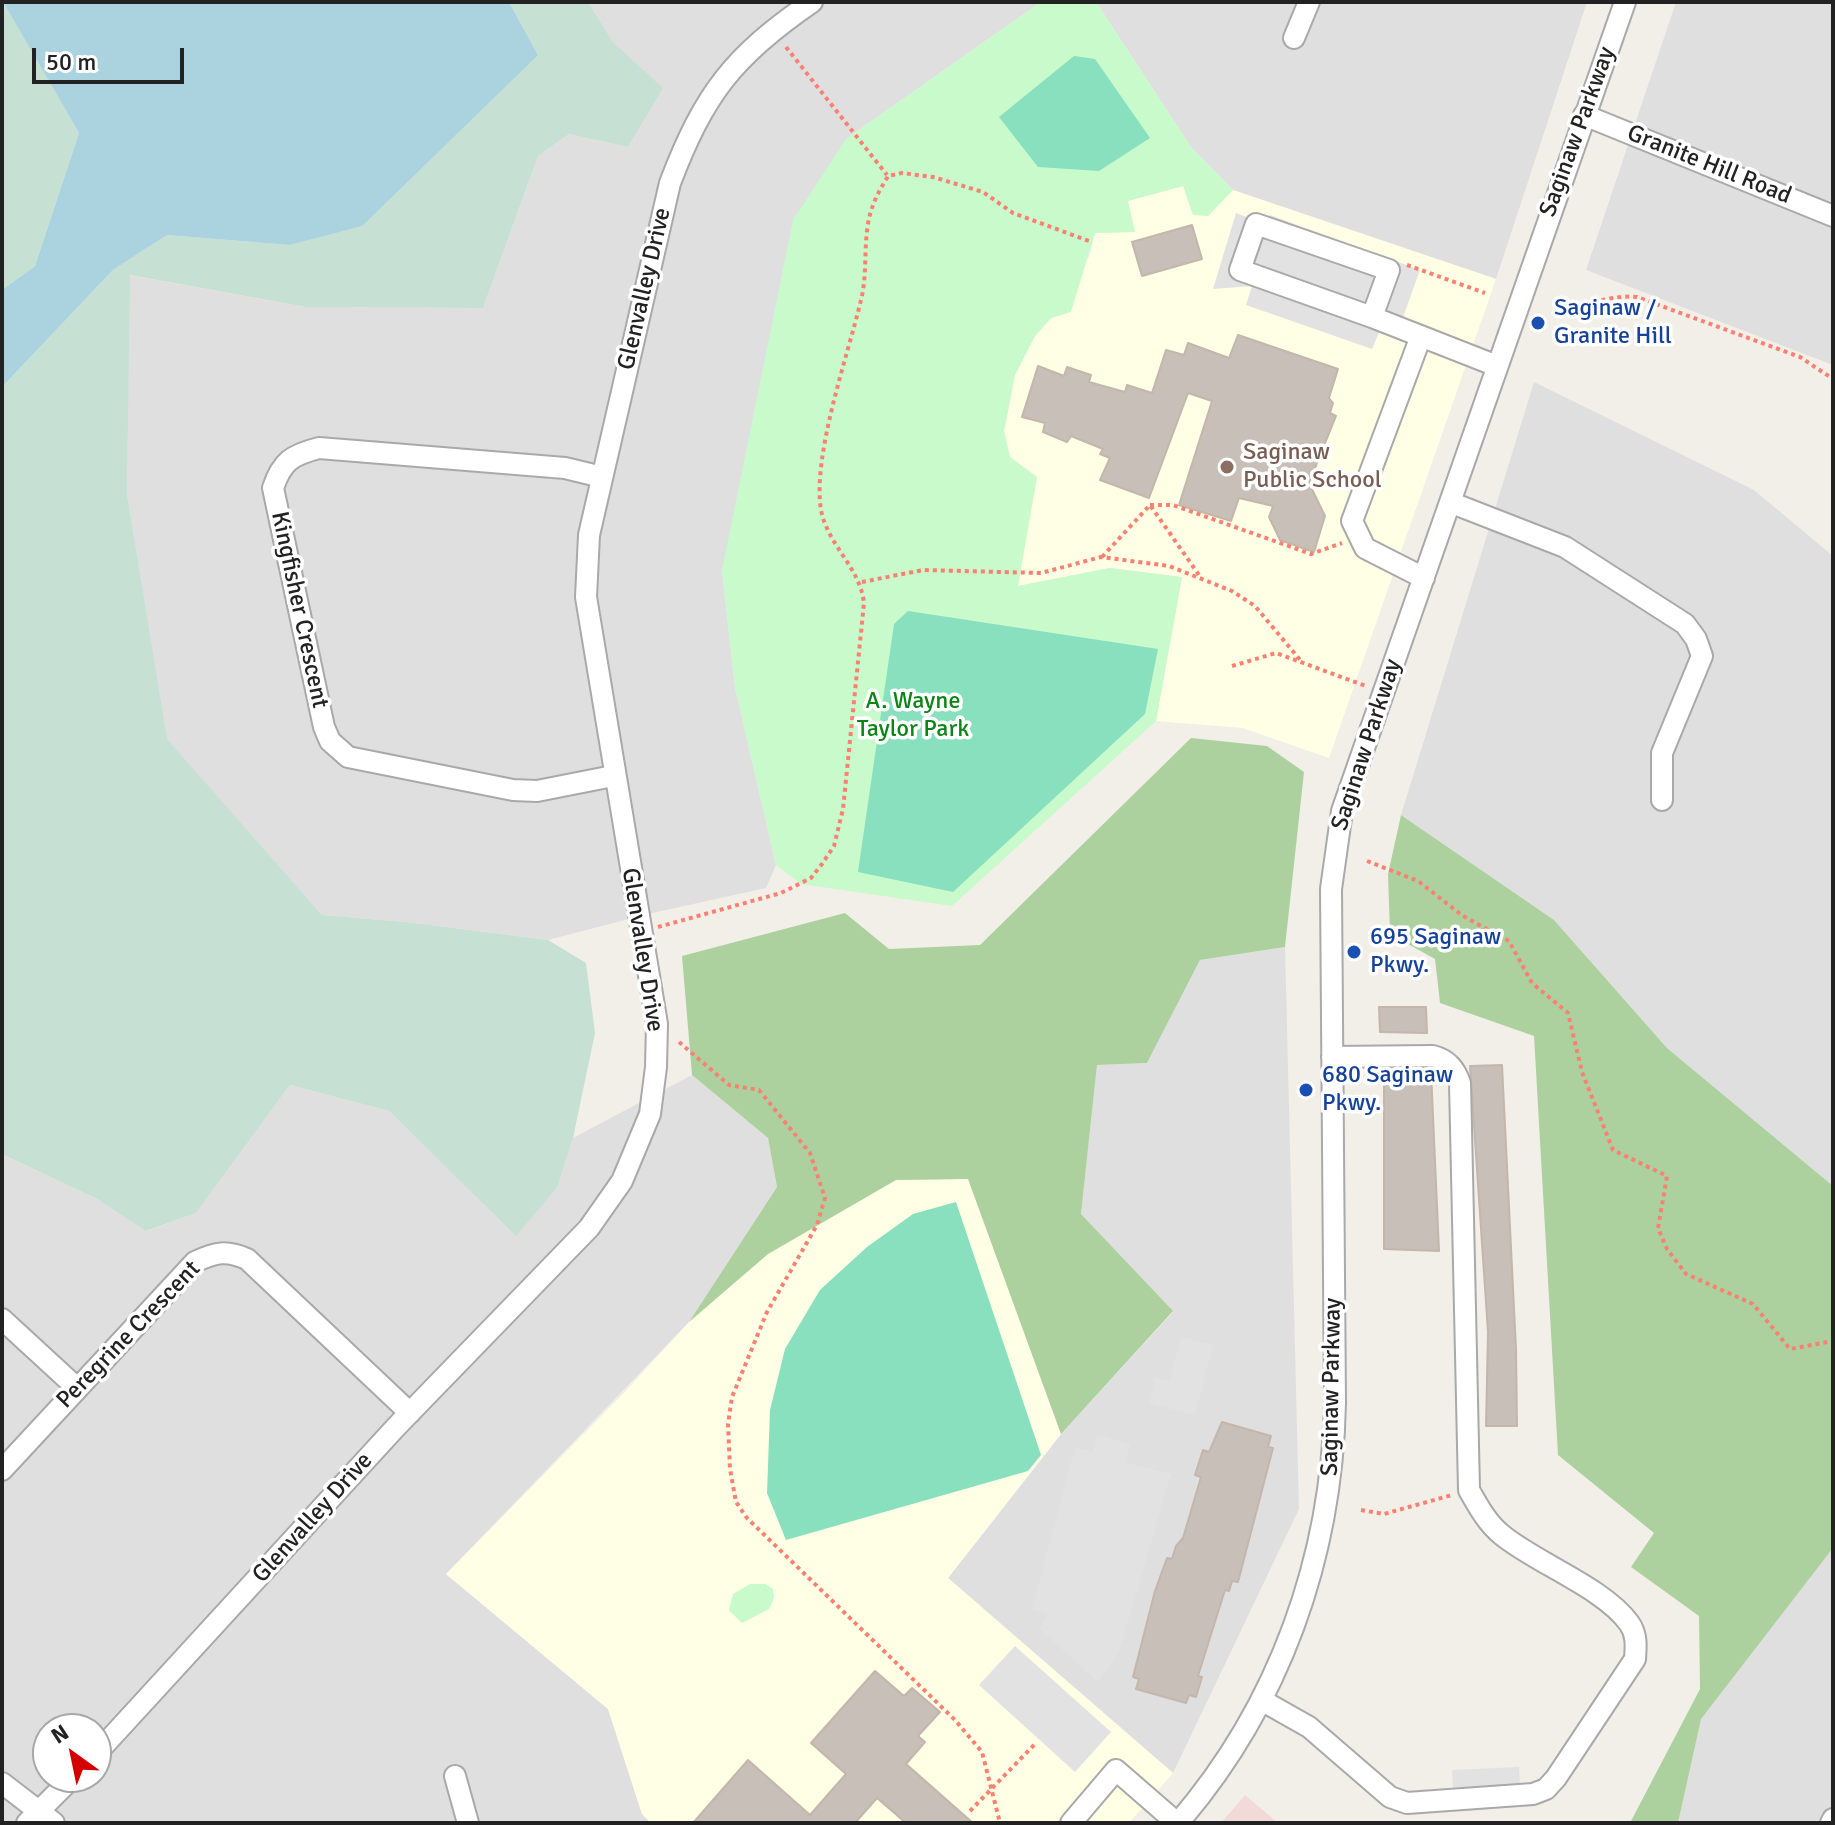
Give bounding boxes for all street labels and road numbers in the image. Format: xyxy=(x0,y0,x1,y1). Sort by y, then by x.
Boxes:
street label: Saginaw Parkway xyxy=(1534,43,1622,221)
street label: Granite Hill Road xyxy=(1623,119,1795,211)
street label: Glenvalley Drive xyxy=(612,205,678,373)
street label: Kingfisher Crescent xyxy=(264,509,334,711)
street label: Saginaw Parkway xyxy=(1326,656,1408,834)
street label: Glenvalley Drive xyxy=(615,866,669,1034)
street label: Peregrine Crescent xyxy=(51,1255,207,1415)
street label: Saginaw Parkway xyxy=(1316,1298,1348,1476)
street label: Glenvalley Drive xyxy=(247,1447,379,1589)

